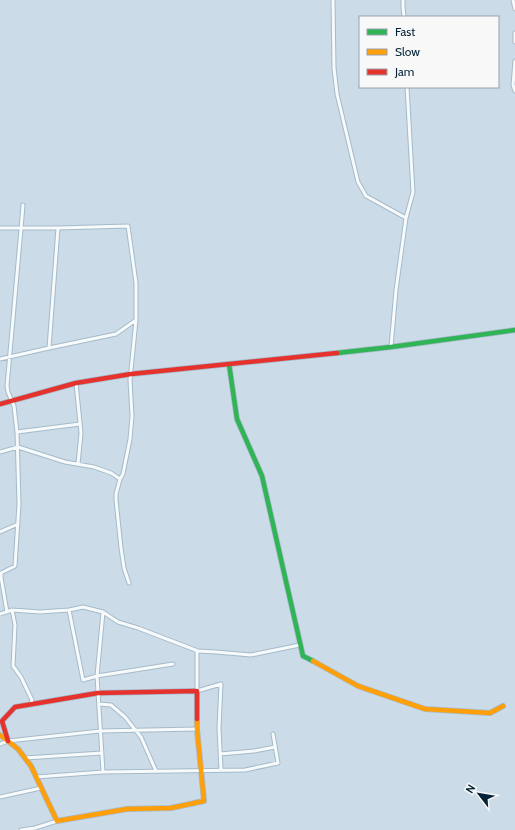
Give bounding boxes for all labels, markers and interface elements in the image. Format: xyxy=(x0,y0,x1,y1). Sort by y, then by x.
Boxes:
legend xyxy=(359,16,499,88)
text: Fast xyxy=(395,24,415,39)
text: Slow xyxy=(395,44,420,59)
text: Jam xyxy=(394,64,414,79)
north arrow xyxy=(459,774,499,814)
text: N xyxy=(462,782,478,796)

